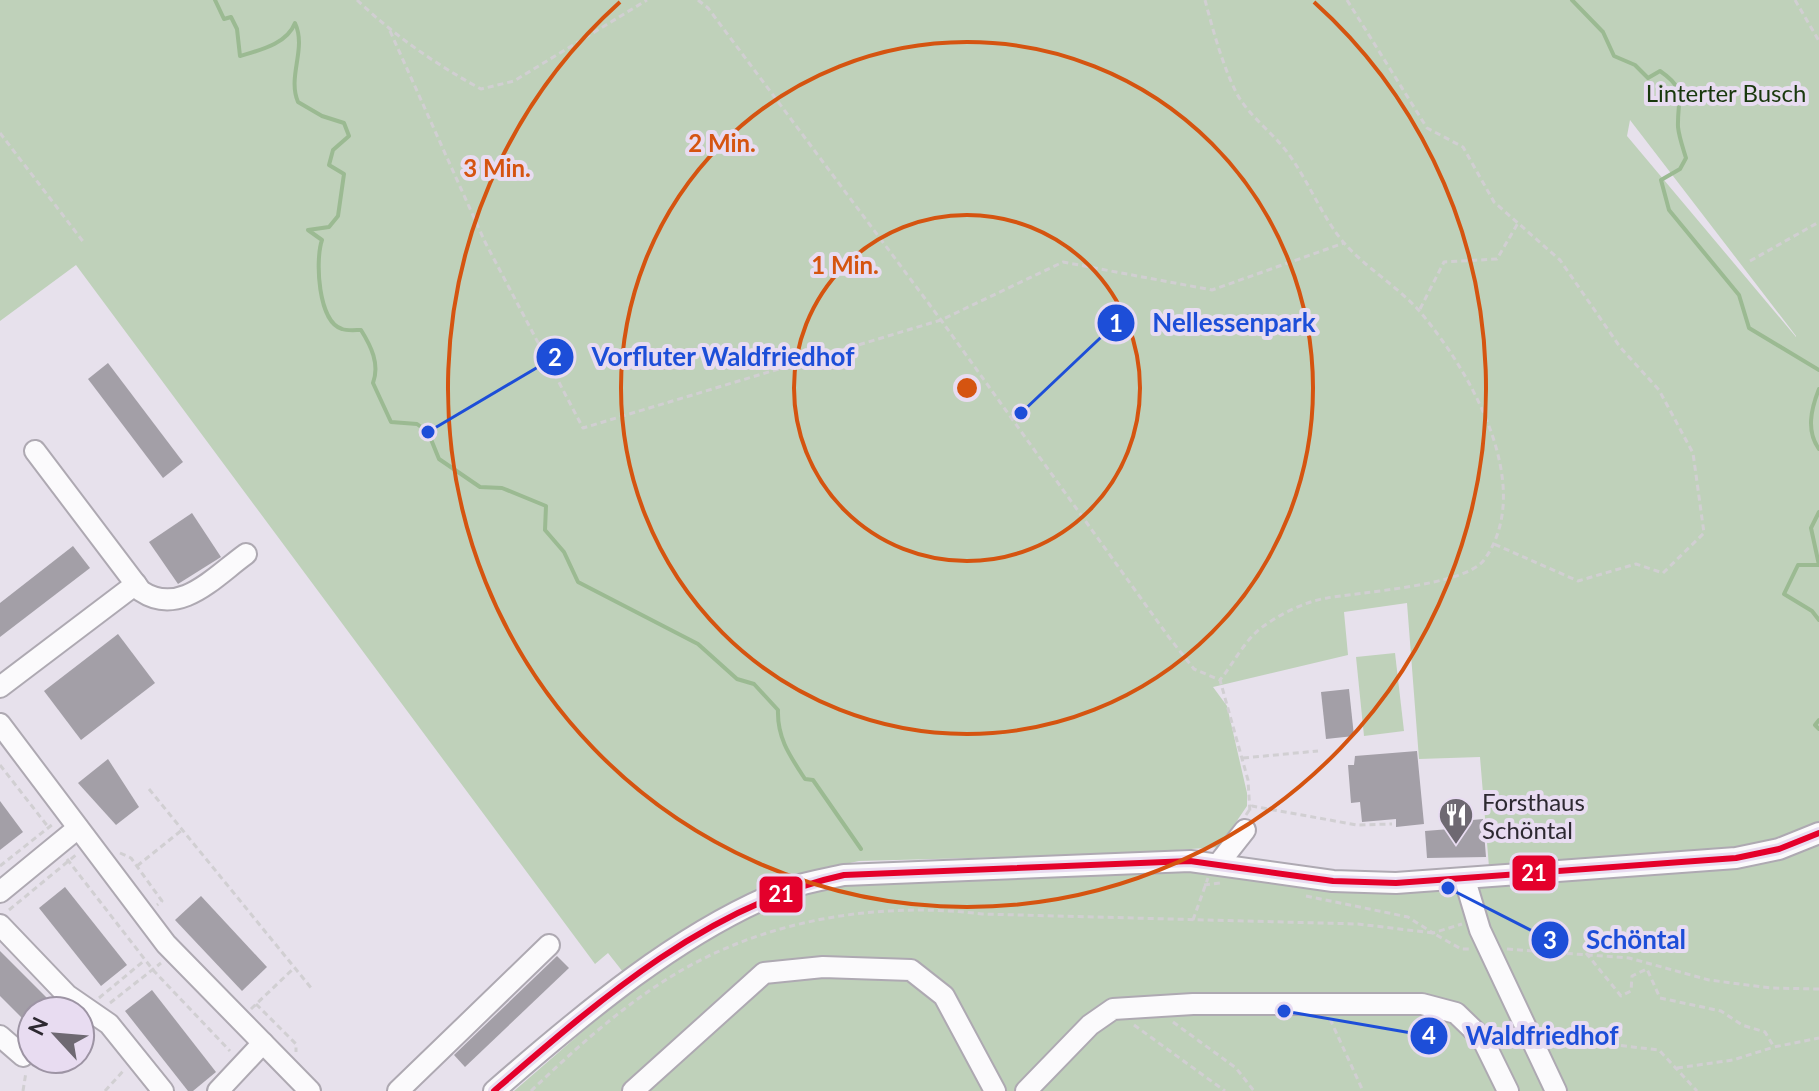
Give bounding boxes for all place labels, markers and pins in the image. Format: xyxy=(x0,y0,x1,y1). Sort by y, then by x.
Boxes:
callout: Nellessenpark xyxy=(1096,298,1332,348)
callout: Vorfluter Waldfriedhof xyxy=(535,332,870,382)
centre of rings xyxy=(953,374,981,402)
place label: Forsthaus Schöntal xyxy=(1482,787,1585,844)
restaurant icon: Forsthaus Schöntal xyxy=(1437,796,1475,846)
callout: Schöntal xyxy=(1530,915,1702,965)
callout: Waldfriedhof xyxy=(1409,1011,1634,1061)

